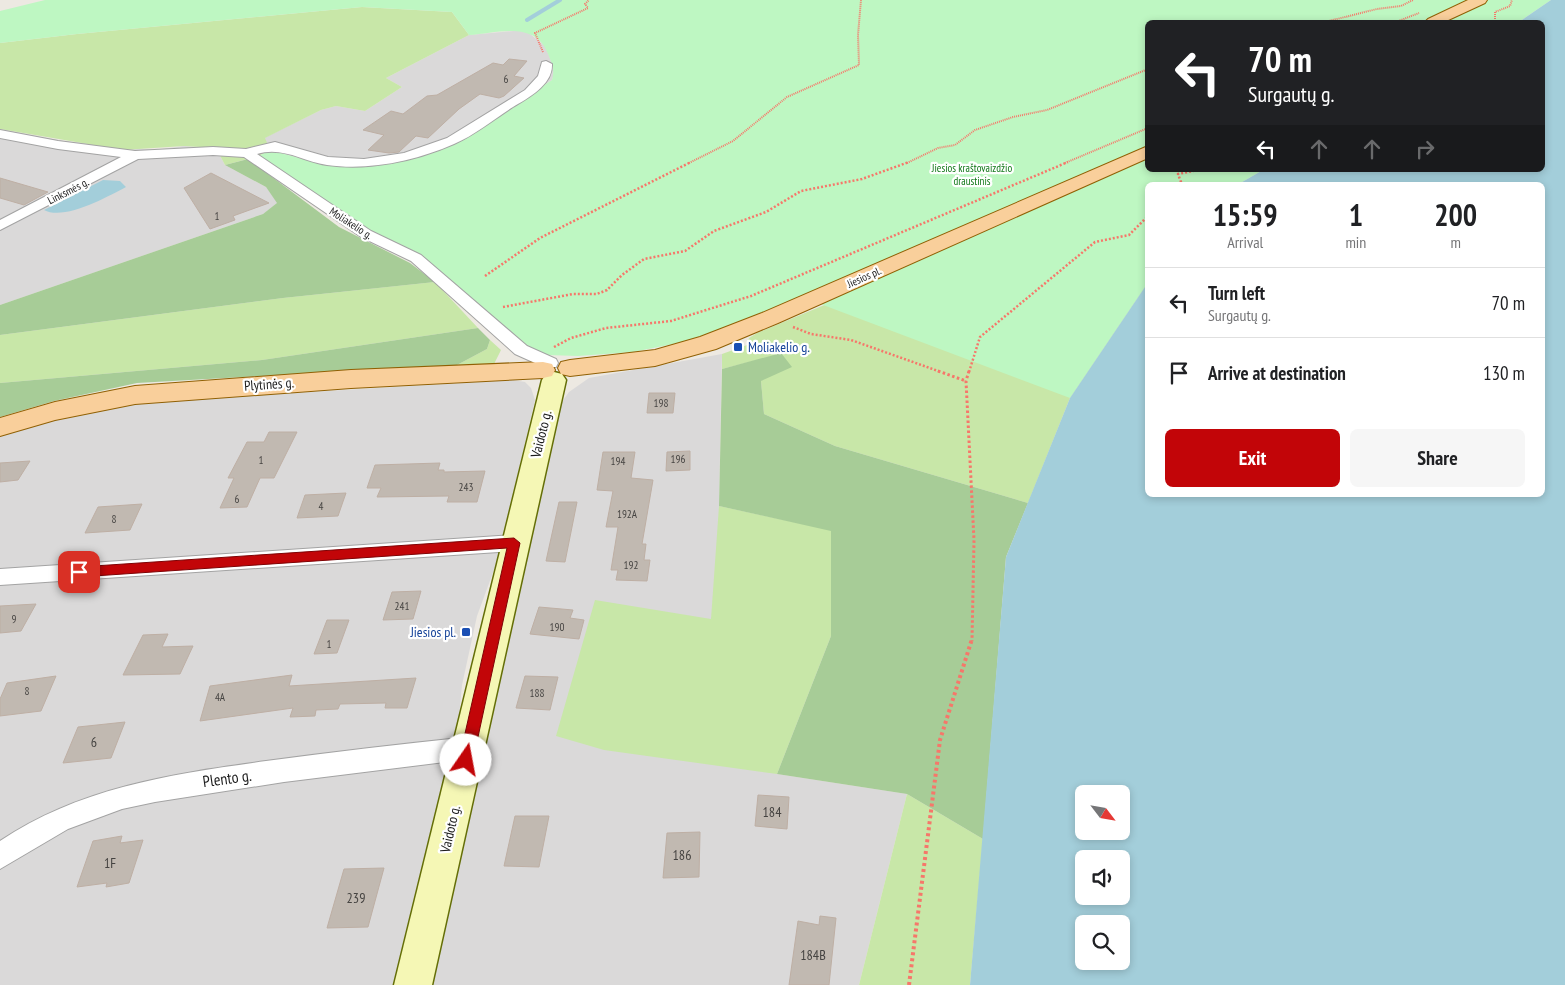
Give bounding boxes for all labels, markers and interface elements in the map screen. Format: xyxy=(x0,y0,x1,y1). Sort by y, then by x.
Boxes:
text: 70 m xyxy=(1248,36,1312,82)
icon: left xyxy=(1165,40,1230,105)
house number: 6 xyxy=(504,72,509,86)
text: Surgautų g. xyxy=(1248,80,1335,108)
icon: left xyxy=(1252,135,1280,163)
icon: ahead xyxy=(1305,135,1333,163)
icon: ahead xyxy=(1358,135,1386,163)
icon: right xyxy=(1411,135,1439,163)
park label: Jiesios kraštovaizdžio draustinis xyxy=(931,161,1012,188)
street label: Linksmės g. xyxy=(45,175,91,207)
text: 15:59 xyxy=(1213,195,1278,234)
text: 1 xyxy=(1349,195,1363,234)
text: 200 xyxy=(1434,195,1477,234)
street label: Moliakelio g. xyxy=(327,204,375,242)
house number: 1 xyxy=(215,209,220,223)
text: Arrival xyxy=(1227,232,1263,252)
text: min xyxy=(1345,232,1366,252)
text: m xyxy=(1450,232,1461,252)
street label: Jiesios pl. xyxy=(844,263,883,291)
text: Turn left xyxy=(1208,281,1265,305)
icon: left xyxy=(1165,289,1193,317)
text: 70 m xyxy=(1492,291,1525,315)
text: Surgautų g. xyxy=(1208,305,1271,325)
place label: Moliakelio g. xyxy=(748,338,810,356)
marker: Moliakelio g. xyxy=(732,341,744,353)
icon: arrive xyxy=(1165,359,1193,387)
text: Arrive at destination xyxy=(1208,361,1346,385)
text: 130 m xyxy=(1483,361,1525,385)
street label: Plytinės g. xyxy=(243,373,295,395)
house number: 198 xyxy=(654,396,668,410)
street label: Vaidoto g. xyxy=(526,409,556,460)
button: Exit xyxy=(1165,429,1340,487)
button: Share xyxy=(1350,429,1525,487)
house number: 196 xyxy=(671,452,685,466)
house number: 1 xyxy=(259,453,264,467)
house number: 194 xyxy=(611,454,625,468)
house number: 243 xyxy=(459,480,473,494)
house number: 6 xyxy=(235,492,240,506)
house number: 4 xyxy=(319,499,324,513)
house number: 192A xyxy=(617,507,638,521)
house number: 8 xyxy=(112,512,117,526)
pin xyxy=(58,551,100,593)
icon: arrive xyxy=(65,558,93,586)
house number: 192 xyxy=(624,558,638,572)
house number: 241 xyxy=(395,599,409,613)
house number: 9 xyxy=(12,612,17,626)
house number: 190 xyxy=(550,620,564,634)
place label: Jiesios pl. xyxy=(409,623,456,641)
marker: Jiesios pl. xyxy=(460,626,472,638)
house number: 1 xyxy=(327,637,332,651)
house number: 8 xyxy=(25,684,30,698)
house number: 188 xyxy=(530,686,544,700)
house number: 4A xyxy=(215,690,226,704)
house number: 6 xyxy=(91,733,97,751)
position arrow xyxy=(439,733,491,785)
street label: Plento g. xyxy=(201,765,253,791)
north arrow xyxy=(1075,785,1130,840)
map controls xyxy=(1075,785,1130,970)
house number: 184 xyxy=(763,803,782,821)
street label: Vaidoto g. xyxy=(436,804,464,855)
house number: 186 xyxy=(673,846,691,864)
button: sound xyxy=(1075,850,1130,905)
house number: 1F xyxy=(104,854,116,872)
house number: 239 xyxy=(347,889,365,907)
button: search xyxy=(1075,915,1130,970)
house number: 184B xyxy=(800,946,826,964)

